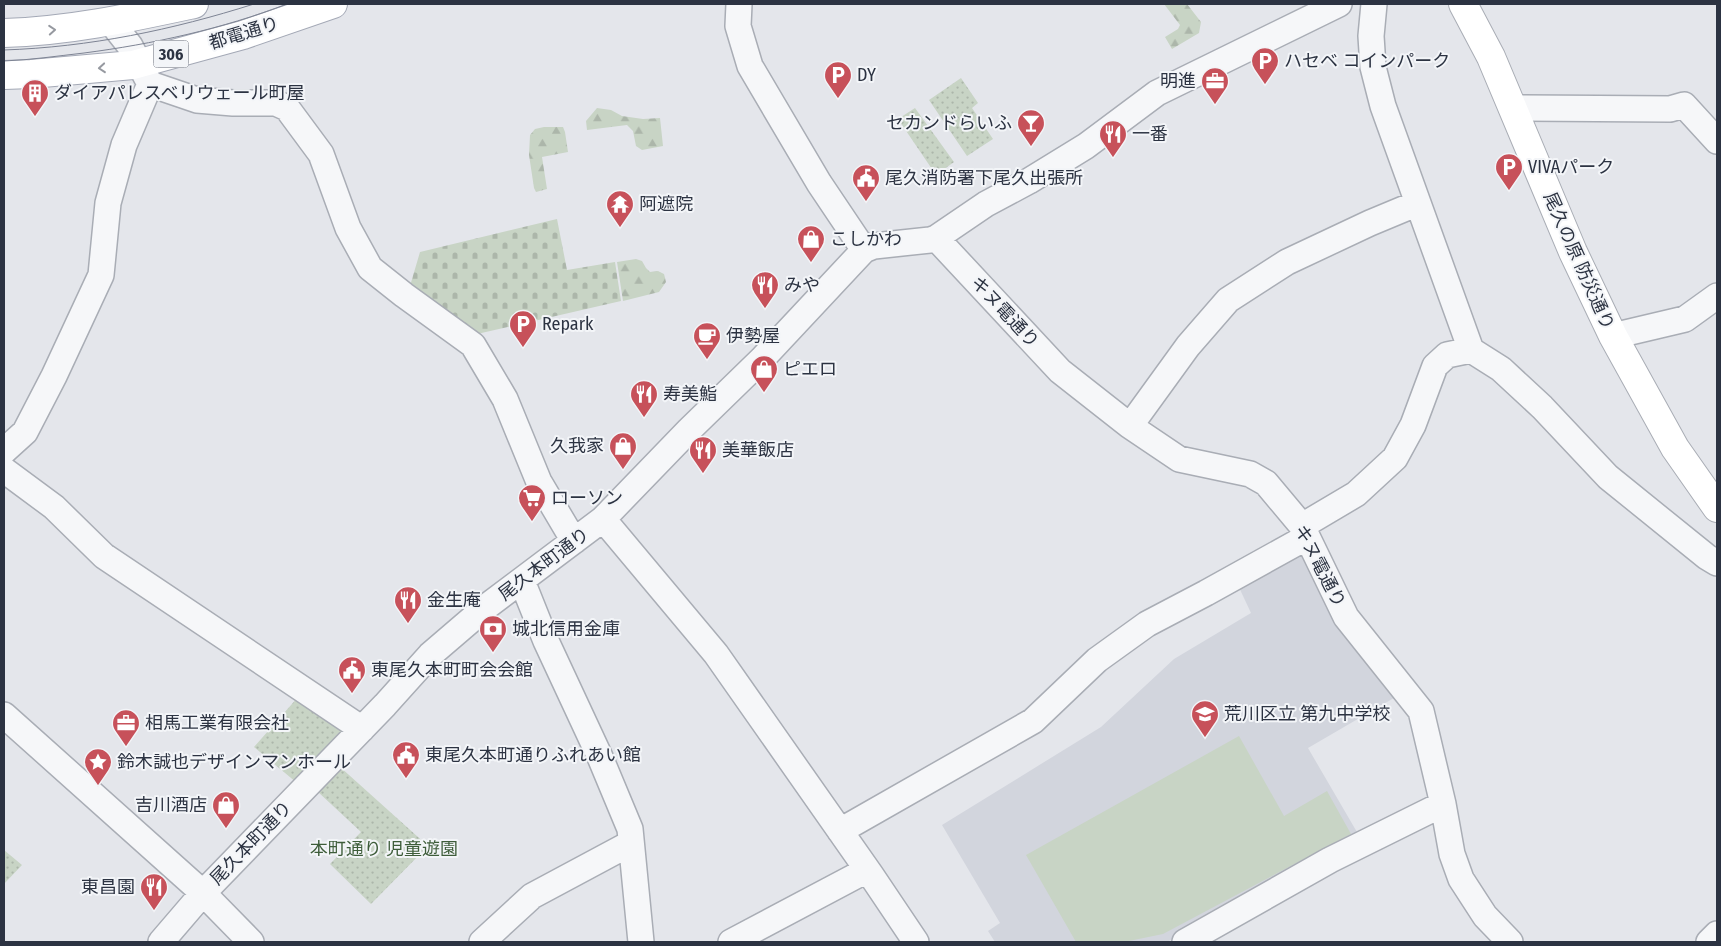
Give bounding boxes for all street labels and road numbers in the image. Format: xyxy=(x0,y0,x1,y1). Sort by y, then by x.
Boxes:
street label: 都電通り xyxy=(206,12,282,54)
road number: 306 xyxy=(154,41,188,68)
street label: 尾久の原 防災通り xyxy=(1539,189,1619,333)
street label: キヌ電通り xyxy=(966,272,1044,352)
street label: キヌ電通り xyxy=(1290,521,1350,611)
street label: 尾久本町通り xyxy=(494,523,594,605)
street label: 尾久本町通り xyxy=(206,797,296,889)

